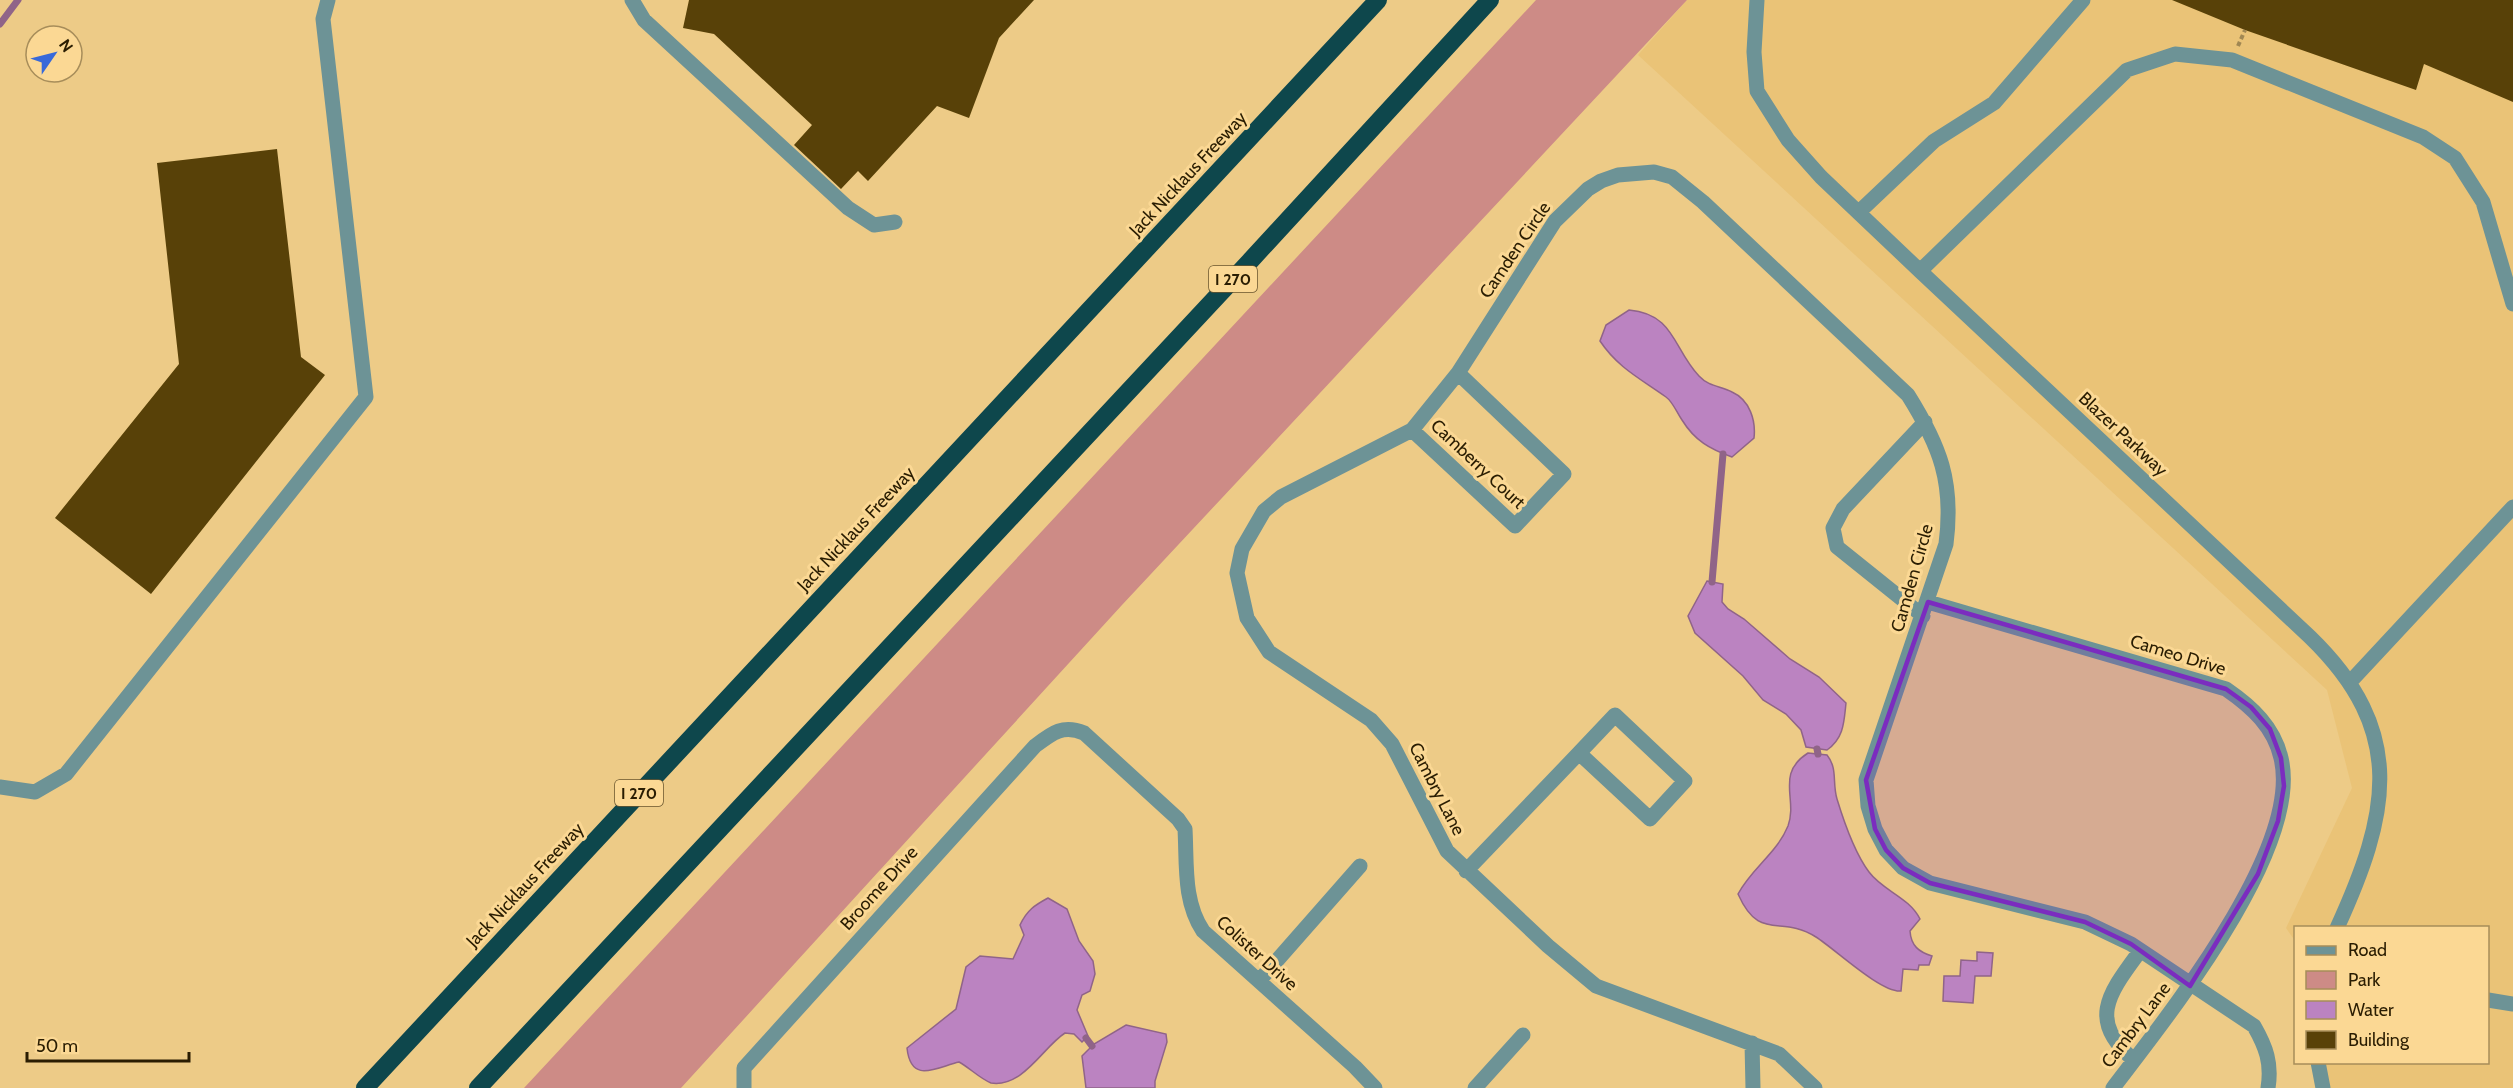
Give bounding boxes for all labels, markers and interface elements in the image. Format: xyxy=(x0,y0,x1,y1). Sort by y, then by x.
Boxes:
north arrow xyxy=(24,24,84,84)
text: N xyxy=(55,36,77,56)
street label: Jack Nicklaus Freeway xyxy=(1124,107,1251,242)
street label: Camden Circle xyxy=(1475,198,1555,302)
road number: I 270 xyxy=(1209,266,1257,292)
street label: Blazer Parkway xyxy=(2074,387,2172,481)
street label: Camberry Court xyxy=(1426,415,1530,513)
street label: Jack Nicklaus Freeway xyxy=(792,462,919,597)
street label: Camden Circle xyxy=(1886,521,1938,635)
street label: Cameo Drive xyxy=(2127,630,2229,680)
street label: Cambry Lane xyxy=(1404,739,1470,839)
road number: I 270 xyxy=(615,780,663,806)
street label: Jack Nicklaus Freeway xyxy=(461,818,588,953)
street label: Broome Drive xyxy=(836,842,922,934)
street label: Colister Drive xyxy=(1212,911,1302,995)
legend xyxy=(2294,926,2489,1064)
text: Road xyxy=(2348,939,2387,961)
text: Park xyxy=(2348,969,2381,991)
street label: Cambry Lane xyxy=(2097,978,2175,1072)
text: Water xyxy=(2348,999,2394,1021)
scale bar xyxy=(27,1025,189,1063)
text: Building xyxy=(2348,1029,2410,1051)
text: 50 m xyxy=(36,1035,78,1057)

